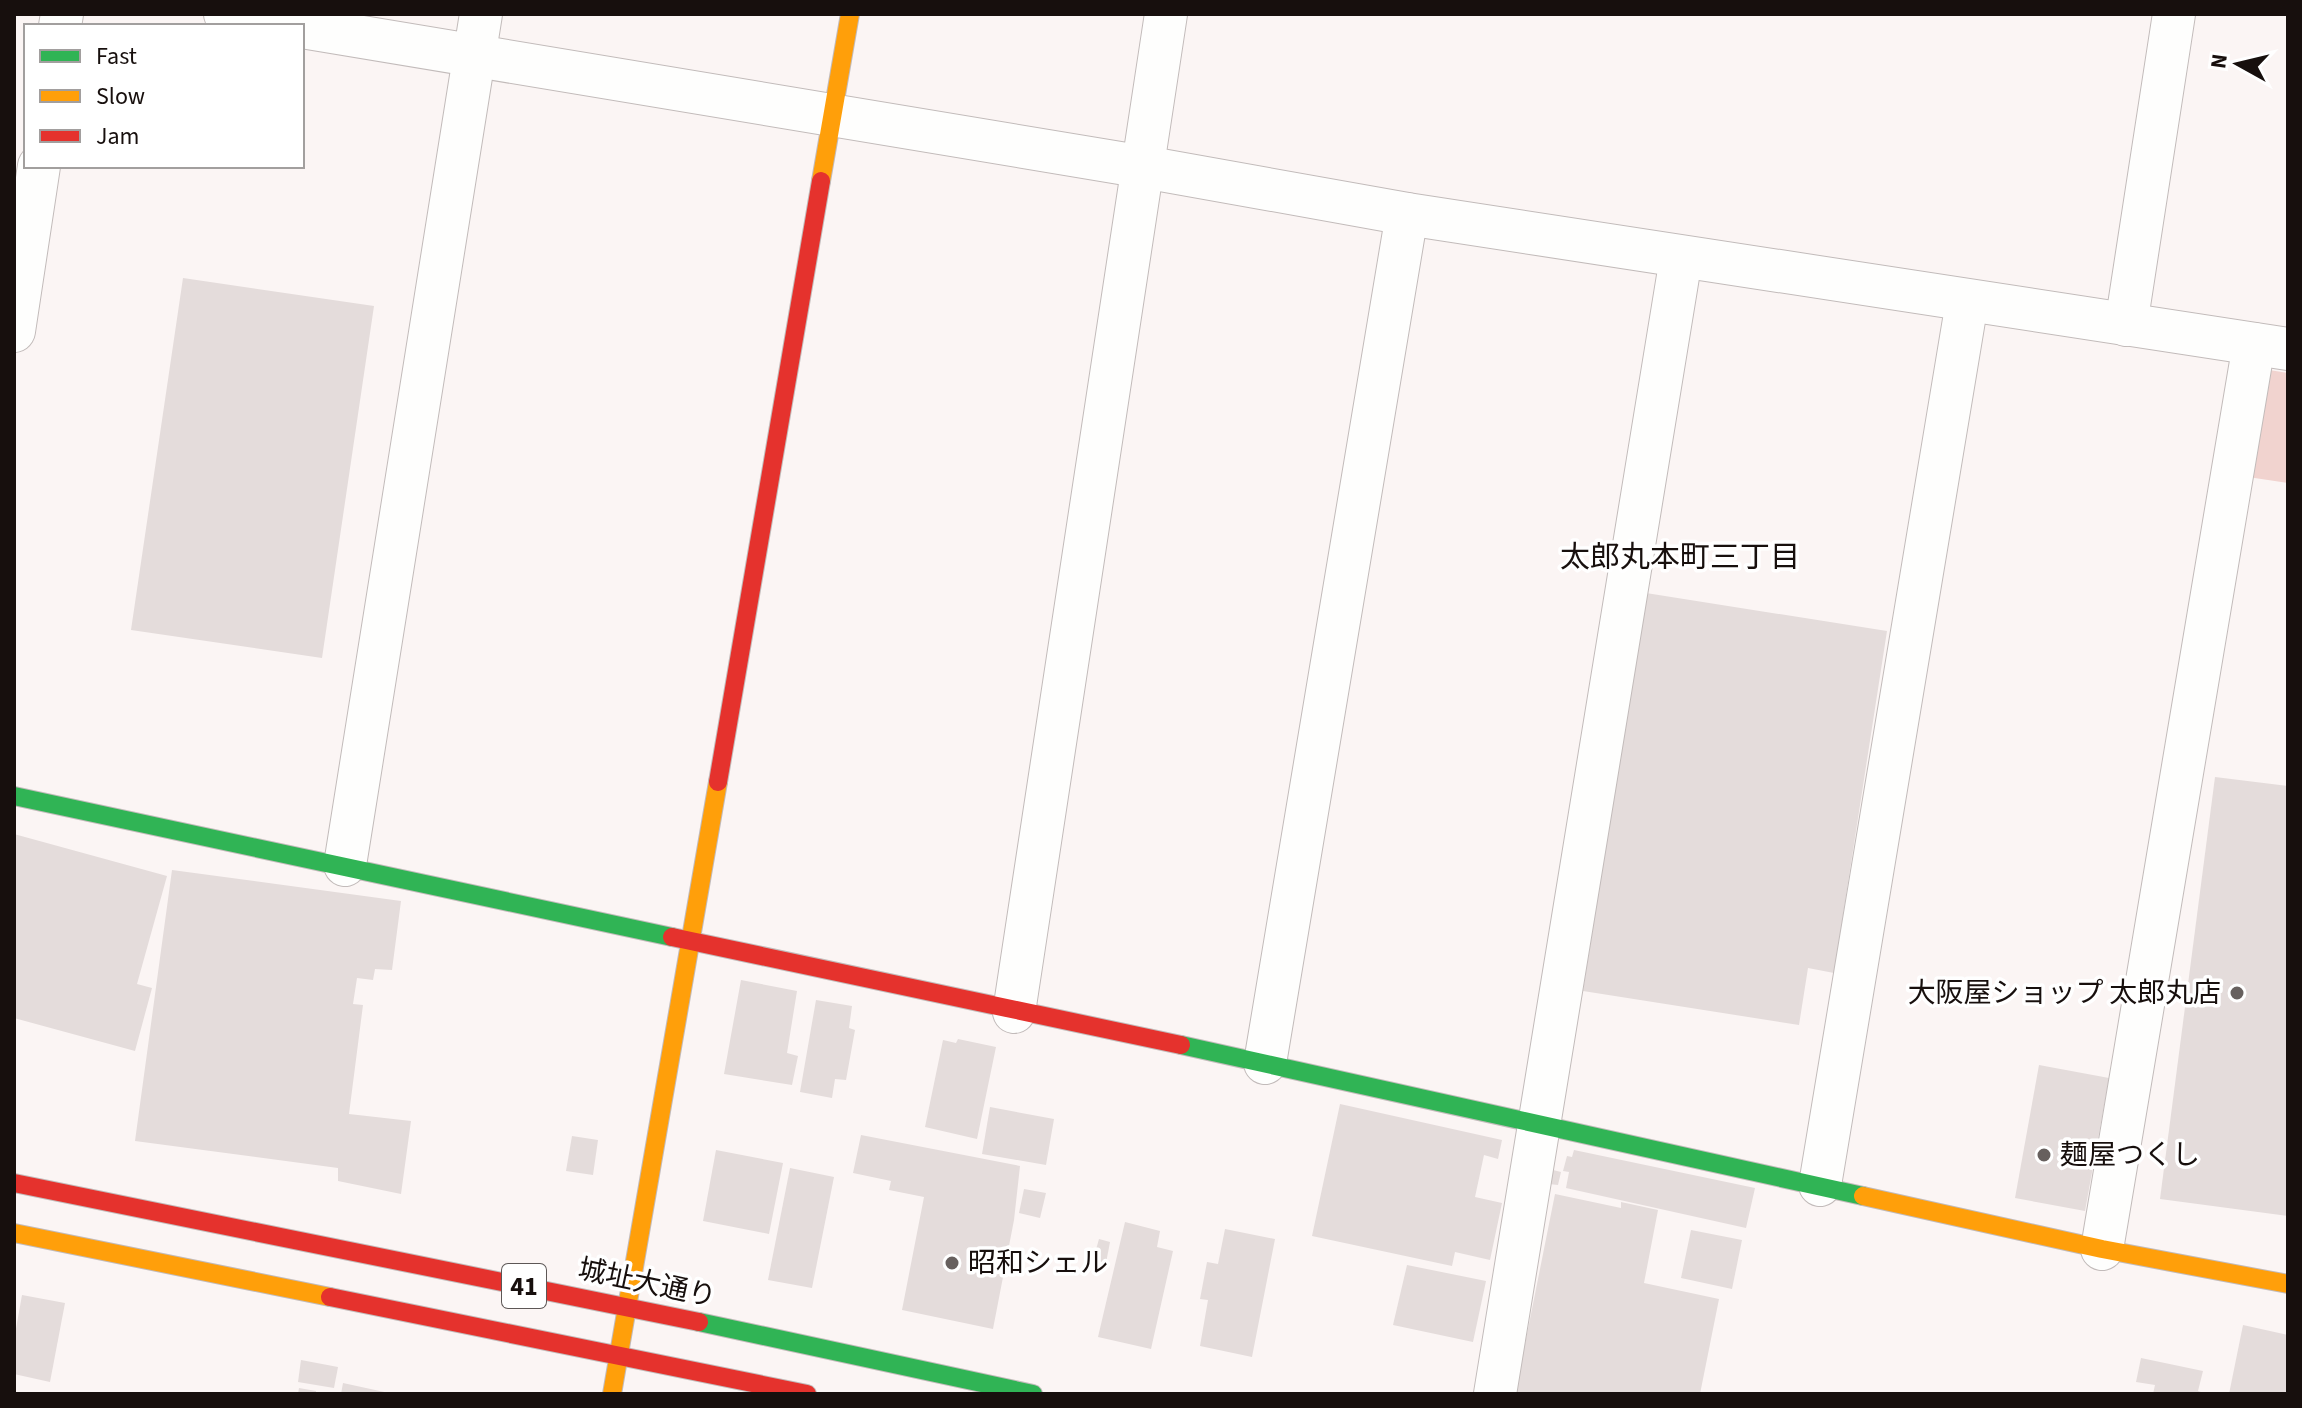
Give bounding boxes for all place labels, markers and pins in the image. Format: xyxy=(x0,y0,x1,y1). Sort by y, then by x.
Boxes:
place label: 大阪屋ショップ 太郎丸店 xyxy=(1907,973,2221,1013)
marker: 大阪屋ショップ 太郎丸店 xyxy=(2228,984,2246,1002)
place label: 麺屋つくし xyxy=(2060,1135,2200,1175)
marker: 麺屋つくし xyxy=(2035,1146,2053,1164)
place label: 昭和シェル xyxy=(968,1243,1108,1283)
marker: 昭和シェル xyxy=(943,1254,961,1272)

